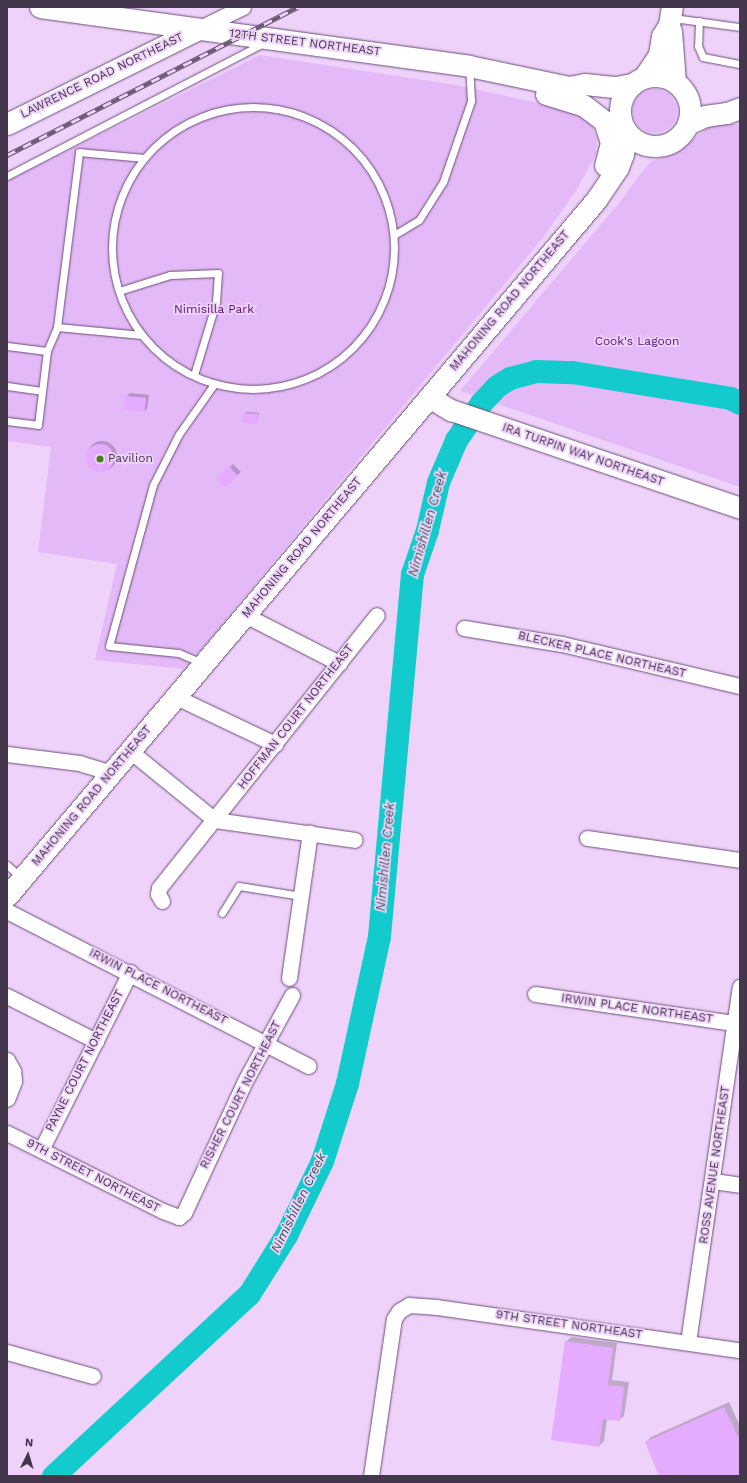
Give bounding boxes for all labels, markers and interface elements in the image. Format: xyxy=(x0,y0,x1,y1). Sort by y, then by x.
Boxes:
street label: 12TH STREET NORTHEAST xyxy=(228,27,382,59)
street label: LAWRENCE ROAD NORTHEAST xyxy=(18,30,186,122)
street label: MAHONING ROAD NORTHEAST xyxy=(447,228,573,374)
park label: Nimisilla Park xyxy=(174,303,254,317)
park label: Cook's Lagoon xyxy=(595,335,679,349)
street label: IRA TURPIN WAY NORTHEAST xyxy=(499,420,667,490)
place label: Pavilion xyxy=(108,452,153,466)
marker: Pavilion xyxy=(95,454,105,464)
water label: Nimishillen Creek xyxy=(406,470,450,578)
street label: MAHONING ROAD NORTHEAST xyxy=(239,475,365,621)
street label: BLECKER PLACE NORTHEAST xyxy=(517,629,687,681)
street label: HOFFMAN COURT NORTHEAST xyxy=(235,642,357,792)
street label: MAHONING ROAD NORTHEAST xyxy=(29,723,155,869)
water label: Nimishillen Creek xyxy=(373,802,399,912)
street label: IRWIN PLACE NORTHEAST xyxy=(86,946,230,1028)
street label: PAYNE COURT NORTHEAST xyxy=(43,988,127,1134)
street label: IRWIN PLACE NORTHEAST xyxy=(560,991,714,1027)
street label: RISHER COURT NORTHEAST xyxy=(197,1019,285,1171)
street label: ROSS AVENUE NORTHEAST xyxy=(697,1085,733,1245)
street label: 9TH STREET NORTHEAST xyxy=(24,1136,162,1216)
water label: Nimishillen Creek xyxy=(268,1151,330,1255)
street label: 9TH STREET NORTHEAST xyxy=(495,1308,643,1342)
north arrow xyxy=(8,1435,48,1475)
text: N xyxy=(24,1436,34,1449)

